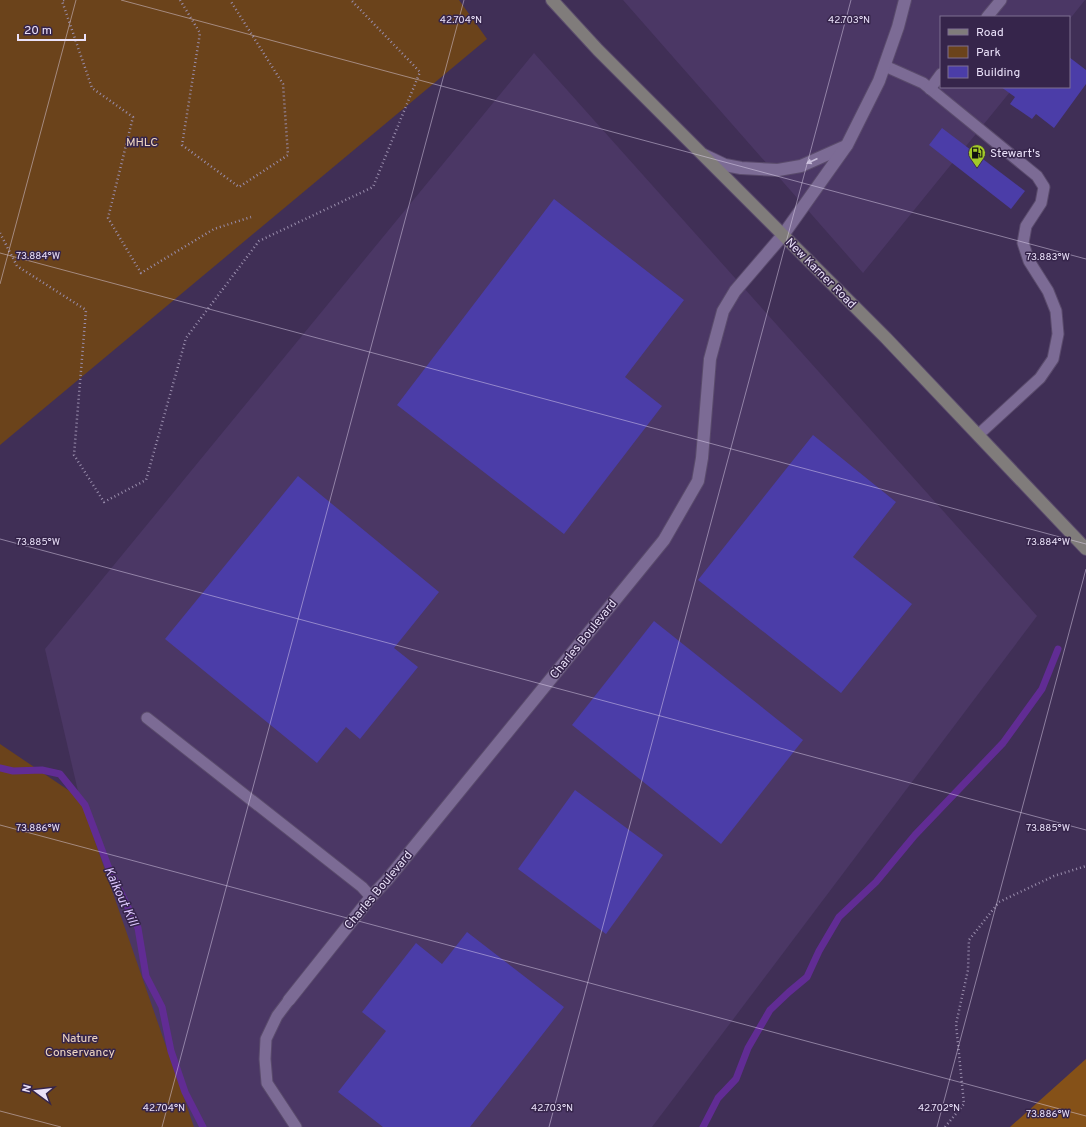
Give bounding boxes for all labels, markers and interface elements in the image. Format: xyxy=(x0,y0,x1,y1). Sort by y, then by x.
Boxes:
text: 42.704°N xyxy=(440,14,482,27)
text: 42.703°N xyxy=(828,14,870,27)
scale bar xyxy=(18,16,85,42)
legend xyxy=(940,16,1070,88)
text: 20 m xyxy=(24,23,52,39)
text: Road xyxy=(976,25,1004,41)
text: Park xyxy=(976,45,1001,61)
text: Building xyxy=(976,65,1020,81)
park label: MHLC xyxy=(126,135,158,151)
fuel station icon: Stewart's xyxy=(967,143,987,168)
place label: Stewart's xyxy=(990,146,1040,162)
one-way arrow xyxy=(806,158,818,164)
street label: New Karner Road xyxy=(781,235,859,313)
text: 73.884°W xyxy=(16,250,60,263)
text: 73.883°W xyxy=(1026,251,1070,264)
text: 73.885°W xyxy=(16,536,60,549)
text: 73.884°W xyxy=(1026,536,1070,549)
street label: Charles Boulevard xyxy=(547,597,621,683)
text: 73.886°W xyxy=(16,822,60,835)
text: 73.885°W xyxy=(1026,822,1070,835)
street label: Charles Boulevard xyxy=(341,848,416,933)
water label: Kaikout Kill xyxy=(100,865,141,930)
park label: Nature Conservancy xyxy=(45,1031,115,1061)
north arrow xyxy=(16,1071,56,1111)
text: N xyxy=(20,1083,35,1094)
text: 42.704°N xyxy=(143,1102,185,1115)
text: 42.703°N xyxy=(531,1102,573,1115)
text: 42.702°N xyxy=(918,1102,960,1115)
text: 73.886°W xyxy=(1026,1108,1070,1121)

